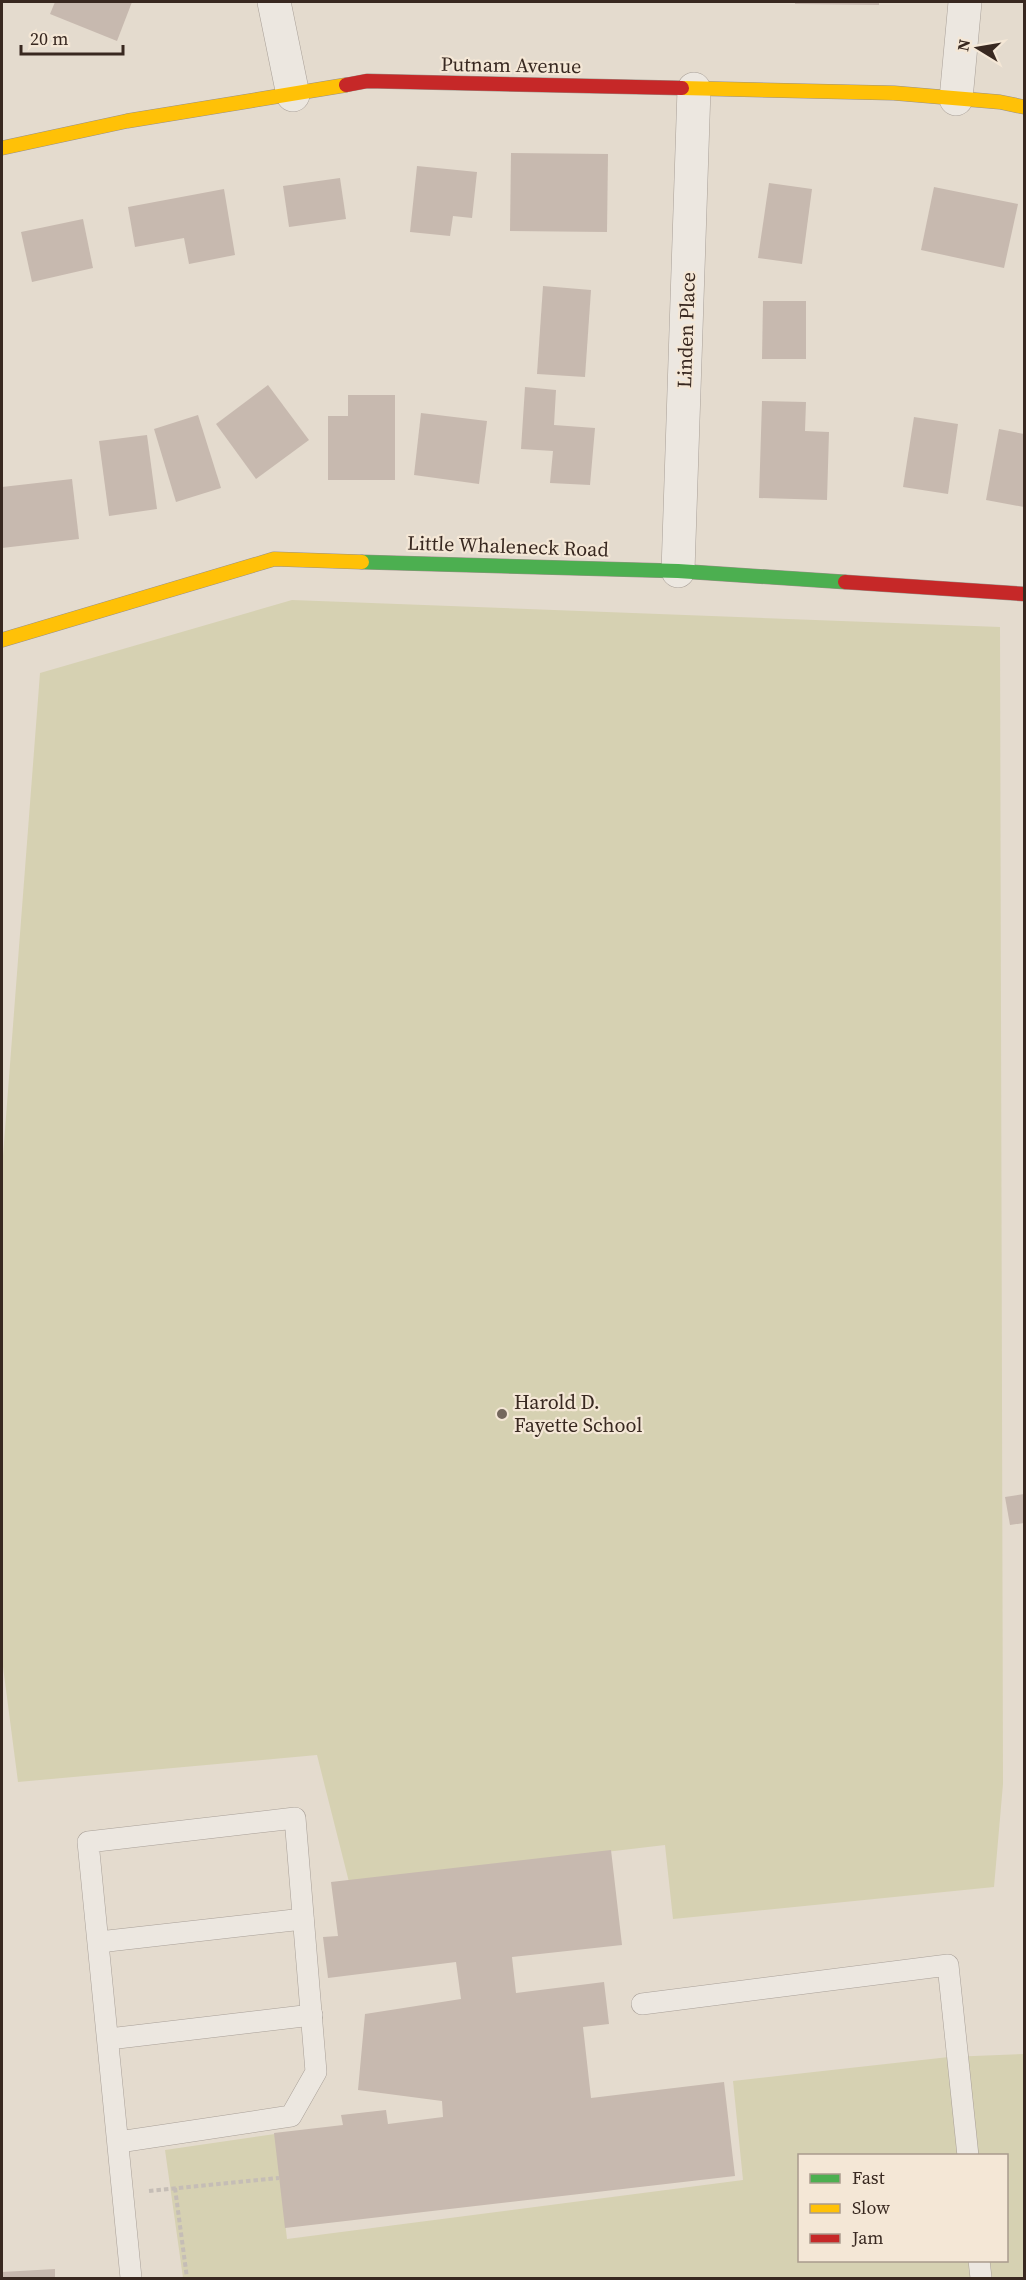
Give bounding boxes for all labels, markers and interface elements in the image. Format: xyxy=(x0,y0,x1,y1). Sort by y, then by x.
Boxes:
scale bar xyxy=(21,18,123,56)
north arrow xyxy=(948,18,1008,78)
text: 20 m xyxy=(30,26,68,51)
text: N xyxy=(951,37,975,53)
street label: Putnam Avenue xyxy=(441,50,581,80)
street label: Linden Place xyxy=(670,272,702,388)
street label: Little Whaleneck Road xyxy=(407,528,610,564)
place label: Harold D. Fayette School xyxy=(514,1388,642,1439)
marker: Harold D. Fayette School xyxy=(495,1407,509,1421)
legend xyxy=(798,2154,1008,2262)
text: Fast xyxy=(852,2165,885,2190)
text: Slow xyxy=(852,2195,890,2220)
text: Jam xyxy=(851,2225,884,2250)

